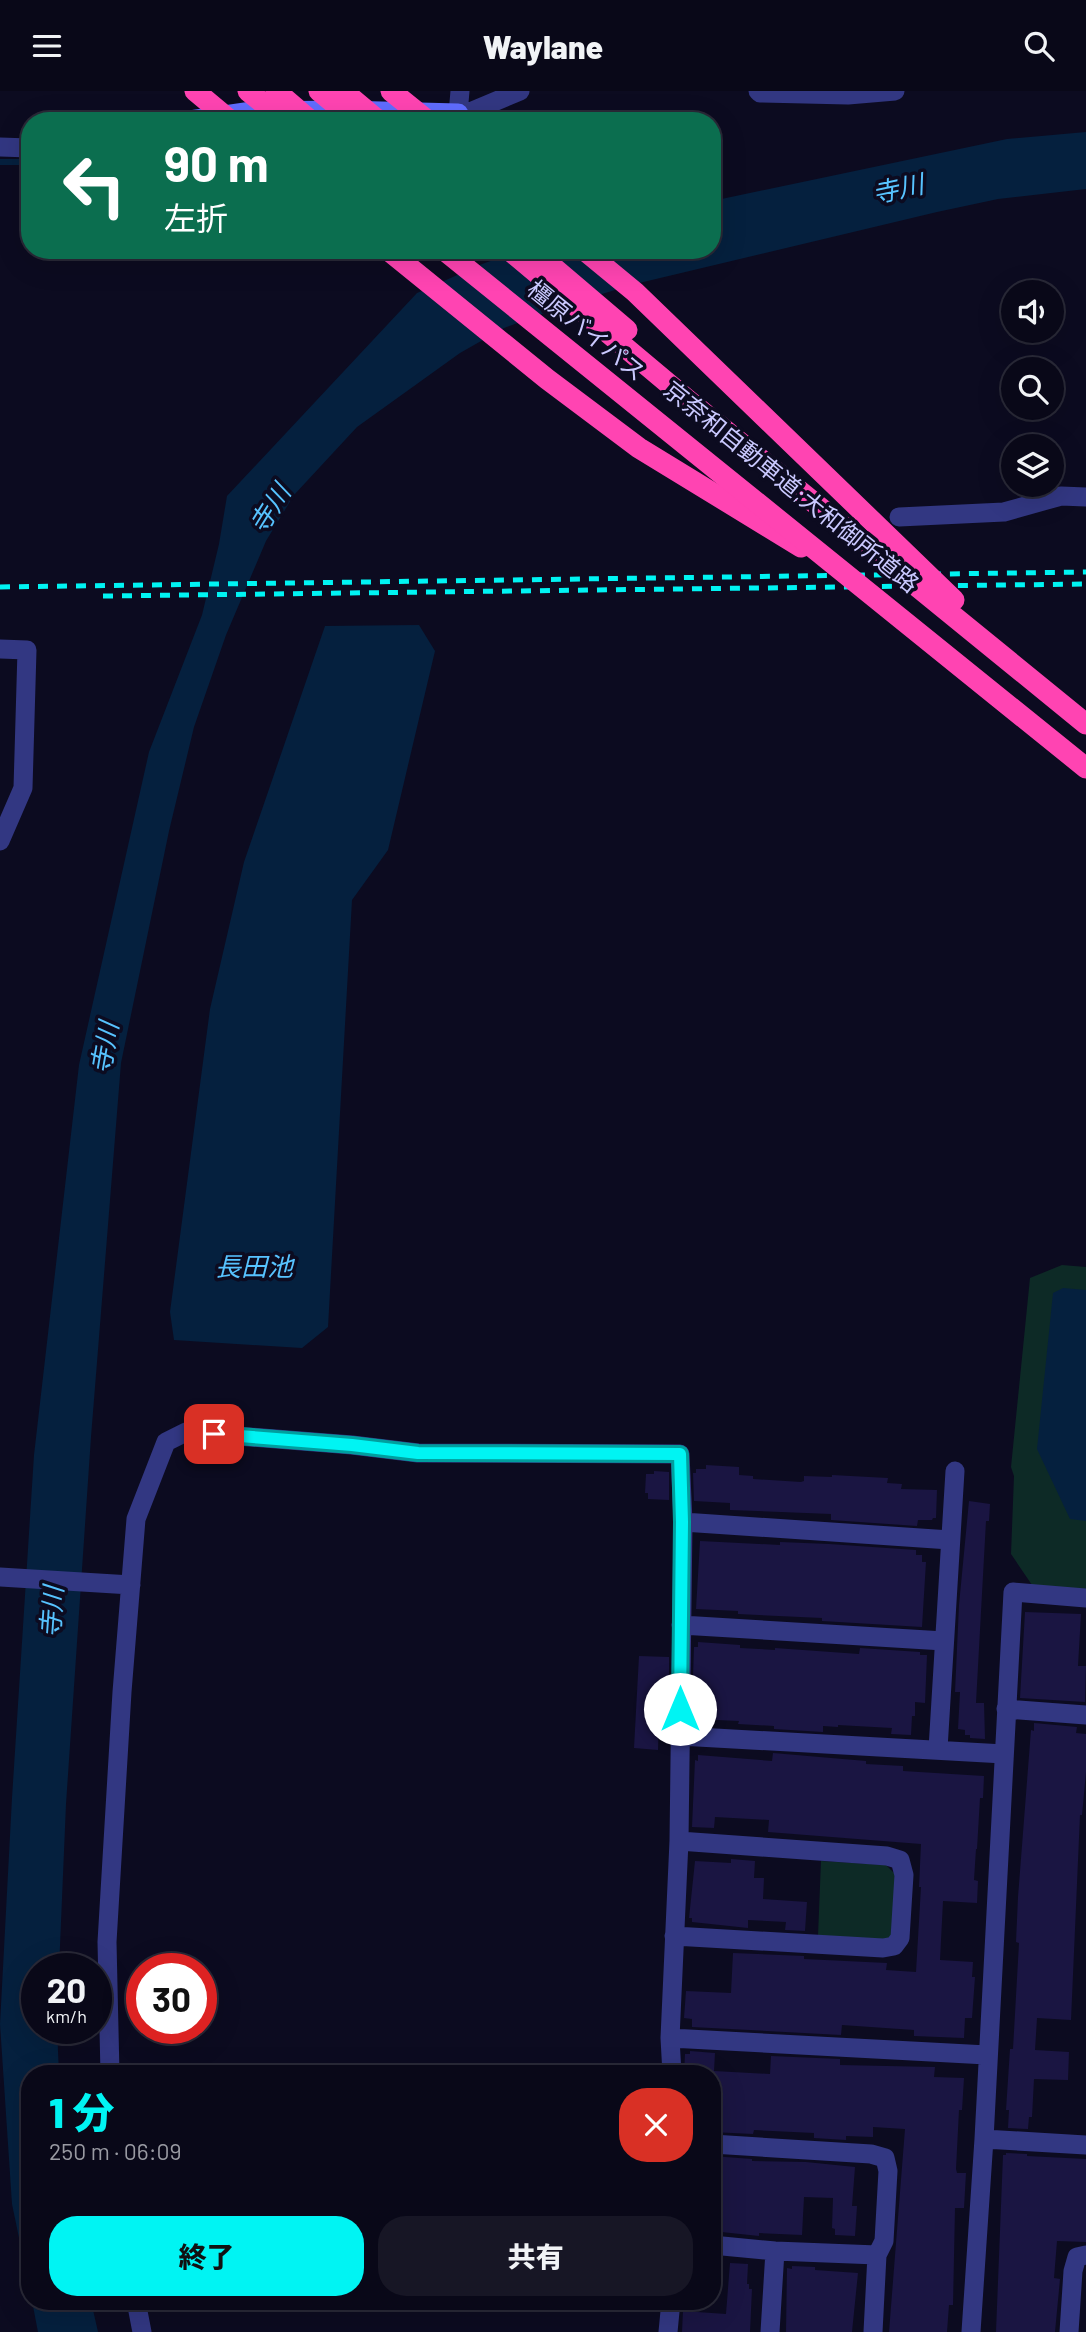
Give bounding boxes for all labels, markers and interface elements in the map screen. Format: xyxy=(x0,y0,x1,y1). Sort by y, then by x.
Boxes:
icon: menu xyxy=(28,27,66,65)
text: Waylane xyxy=(483,27,603,65)
icon: search xyxy=(1020,27,1058,65)
text: 90 m xyxy=(164,133,269,192)
icon: left xyxy=(49,140,140,231)
water label: 寺川 xyxy=(869,166,929,208)
text: 左折 xyxy=(164,198,228,236)
street label: 橿原バイパス xyxy=(522,273,652,386)
map controls xyxy=(1001,280,1064,497)
button: sound xyxy=(1001,280,1064,343)
button: search xyxy=(1001,357,1064,420)
street label: 京奈和自動車道;大和御所道路 xyxy=(659,374,925,598)
button: layers xyxy=(1001,434,1064,497)
water label: 寺川 xyxy=(242,475,297,538)
water label: 寺川 xyxy=(84,1016,124,1076)
water label: 長田池 xyxy=(215,1250,296,1281)
pin xyxy=(184,1404,244,1464)
icon: arrive xyxy=(195,1415,233,1453)
water label: 寺川 xyxy=(33,1582,68,1639)
position arrow xyxy=(643,1672,717,1746)
speed limit sign: 30 xyxy=(126,1953,217,2044)
text: 20 xyxy=(47,1968,86,2010)
text: km/h xyxy=(46,2005,87,2027)
text: 1 分 xyxy=(49,2086,114,2136)
button: close xyxy=(619,2088,693,2162)
text: 250 m · 06:09 xyxy=(49,2137,181,2165)
button: 終了 xyxy=(49,2216,364,2296)
button: 共有 xyxy=(378,2216,693,2296)

